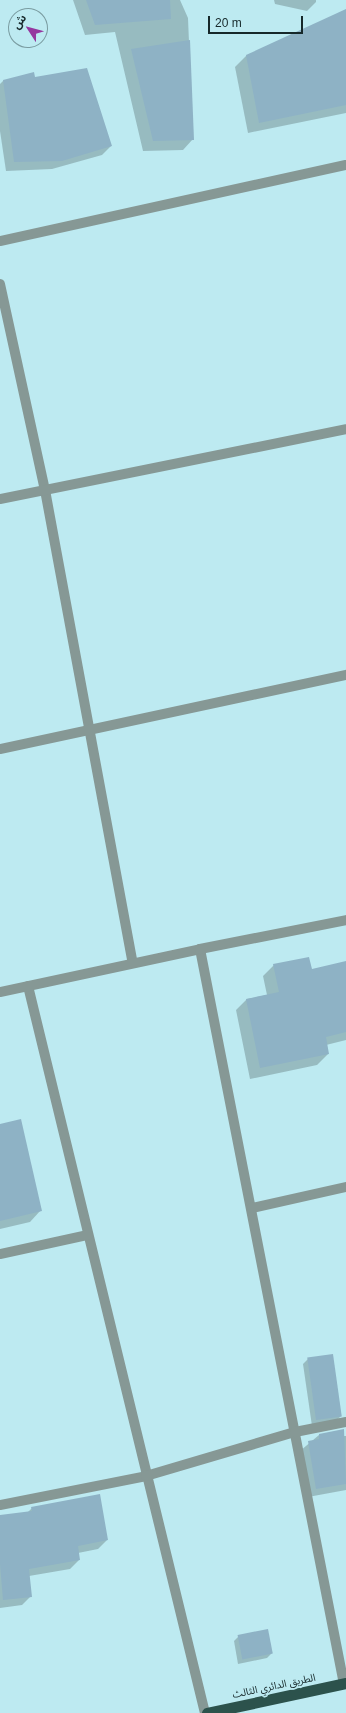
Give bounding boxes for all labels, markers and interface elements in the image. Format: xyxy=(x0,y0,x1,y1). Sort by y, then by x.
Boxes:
north arrow xyxy=(8,8,48,48)
scale bar xyxy=(210,8,305,34)
text: ش xyxy=(10,12,28,31)
text: 20 m xyxy=(215,16,242,30)
street label: الطريق الدائري الثالث xyxy=(231,1671,317,1701)

